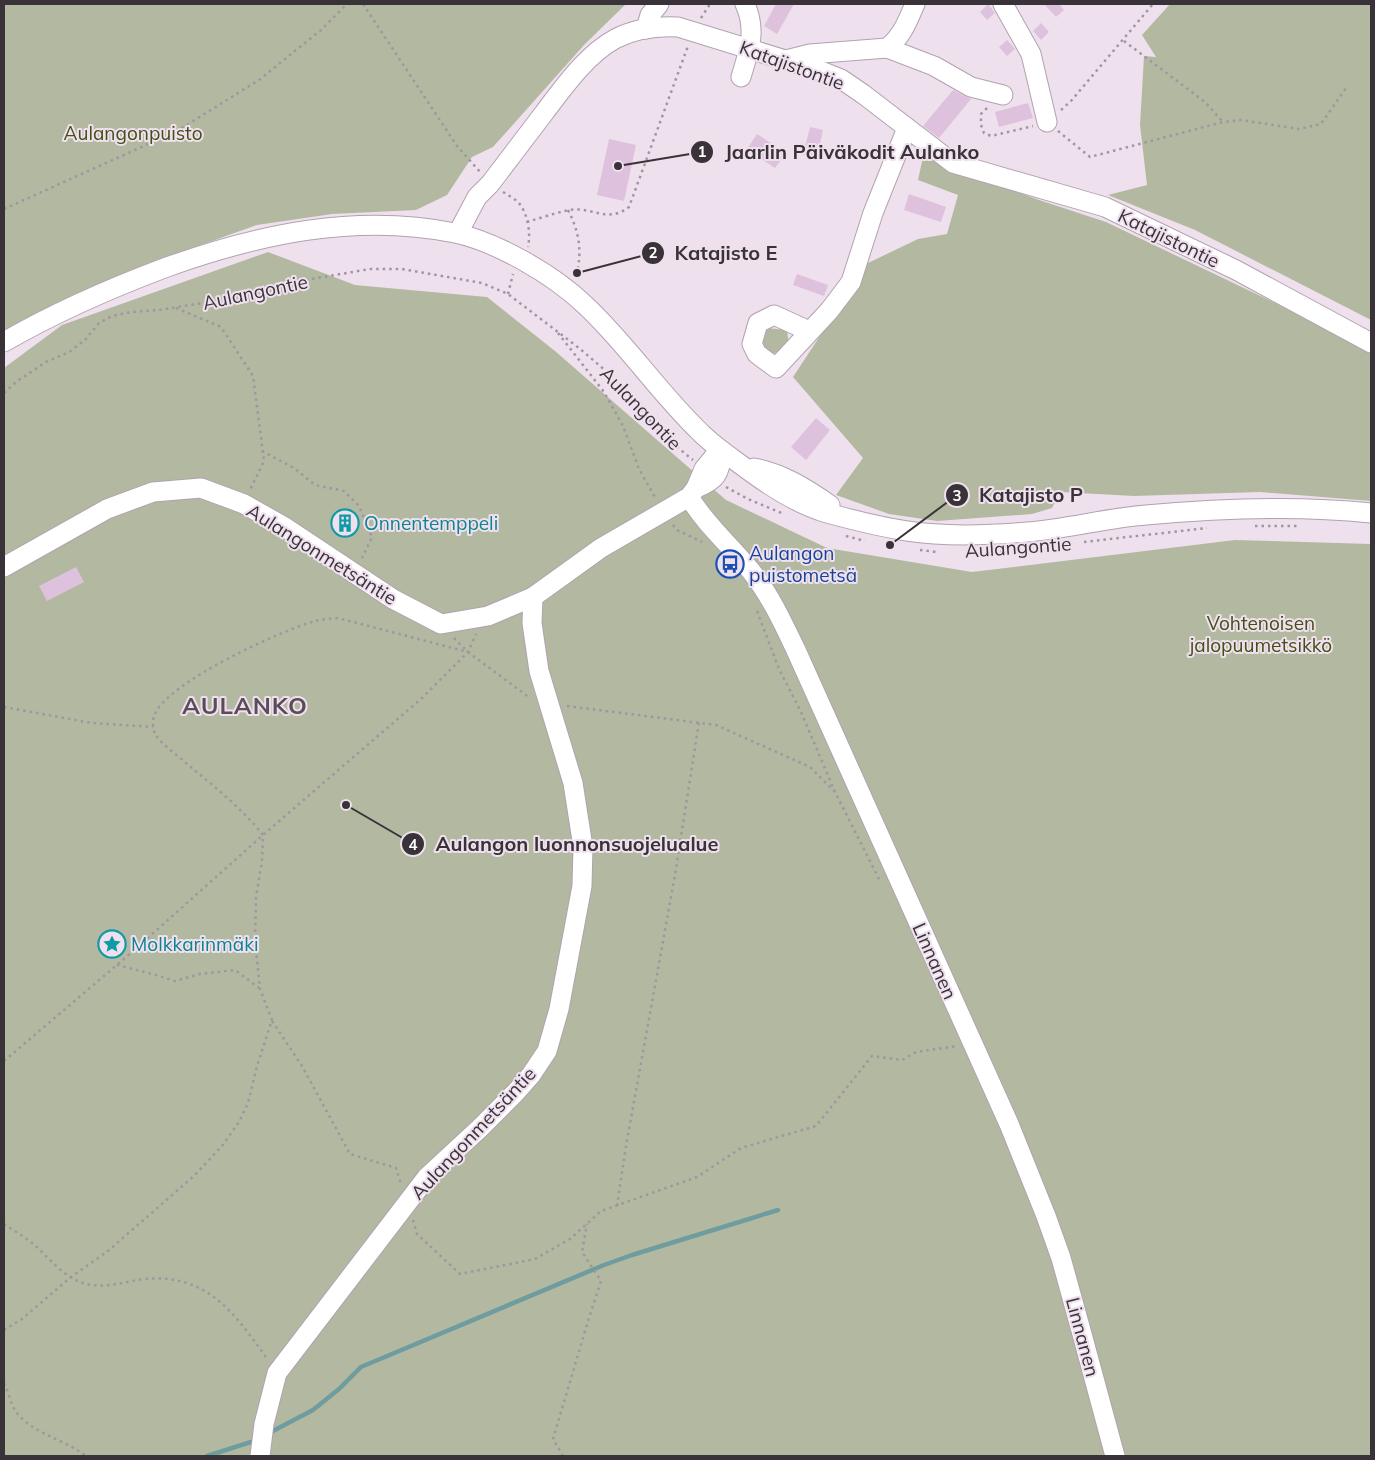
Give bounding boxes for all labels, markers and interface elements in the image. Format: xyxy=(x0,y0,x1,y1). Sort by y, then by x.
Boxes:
street label: Katajistontie xyxy=(736,35,848,95)
park label: Aulangonpuisto xyxy=(63,121,203,145)
callout: Jaarlin Päiväkodit Aulanko xyxy=(690,134,990,169)
text: Jaarlin Päiväkodit Aulanko xyxy=(725,139,980,164)
text: 1 xyxy=(697,142,707,161)
street label: Katajistontie xyxy=(1114,203,1224,273)
callout: Katajisto E xyxy=(640,235,788,270)
text: Katajisto E xyxy=(675,240,777,265)
text: 2 xyxy=(648,243,658,262)
street label: Aulangontie xyxy=(200,269,310,315)
street label: Aulangontie xyxy=(595,361,687,455)
callout: Katajisto P xyxy=(944,478,1094,513)
text: Katajisto P xyxy=(979,482,1083,507)
text: 3 xyxy=(952,486,962,505)
street label: Aulangonmetsäntie xyxy=(242,498,402,610)
building icon: Onnentemppeli xyxy=(330,508,360,538)
place label: Onnentemppeli xyxy=(364,511,498,535)
street label: Aulangontie xyxy=(964,531,1072,563)
place label: Aulangon puistometsä xyxy=(749,541,857,587)
bus stop icon: Aulangon puistometsä xyxy=(715,549,745,579)
park label: Vohtenoisen jalopuumetsikkö xyxy=(1188,611,1332,657)
district label: AULANKO xyxy=(182,690,308,720)
callout: Aulangon luonnonsuojelualue xyxy=(401,827,729,862)
text: Aulangon luonnonsuojelualue xyxy=(435,831,719,856)
text: 4 xyxy=(408,835,418,854)
street label: Linnanen xyxy=(908,919,962,1003)
place icon: Molkkarinmäki xyxy=(97,929,127,959)
place label: Molkkarinmäki xyxy=(131,932,259,956)
street label: Aulangonmetsäntie xyxy=(405,1062,541,1204)
street label: Linnanen xyxy=(1061,1295,1105,1379)

